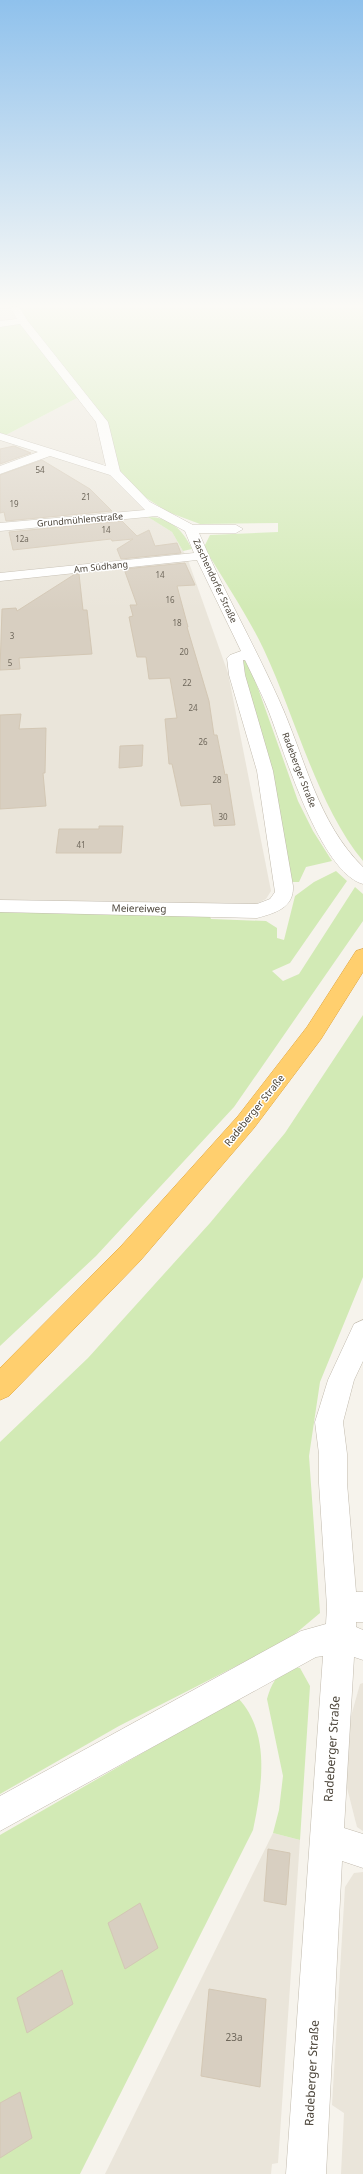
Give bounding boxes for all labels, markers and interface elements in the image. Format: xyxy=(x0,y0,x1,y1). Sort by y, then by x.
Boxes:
house number: 54 xyxy=(35,464,45,475)
house number: 21 xyxy=(81,491,91,502)
house number: 19 xyxy=(9,498,19,509)
street label: Grundmühlenstraße xyxy=(36,509,124,530)
house number: 14 xyxy=(101,524,111,535)
house number: 12a xyxy=(15,533,29,544)
street label: Zaschendorfer Straße xyxy=(190,537,241,625)
street label: Am Südhang xyxy=(73,557,129,576)
house number: 14 xyxy=(155,569,165,580)
house number: 16 xyxy=(165,594,175,605)
house number: 18 xyxy=(172,617,182,628)
house number: 3 xyxy=(10,630,15,641)
house number: 20 xyxy=(179,646,189,657)
house number: 5 xyxy=(8,657,13,668)
house number: 22 xyxy=(182,677,192,688)
house number: 24 xyxy=(188,702,198,713)
street label: Radeberger Straße xyxy=(279,730,320,809)
house number: 26 xyxy=(198,736,208,747)
house number: 28 xyxy=(212,774,222,785)
house number: 30 xyxy=(218,811,228,822)
house number: 41 xyxy=(76,839,86,850)
street label: Meiereiweg xyxy=(112,901,166,915)
street label: Radeberger Straße xyxy=(221,1071,288,1149)
street label: Radeberger Straße xyxy=(319,1695,344,1803)
street label: Radeberger Straße xyxy=(300,2019,323,2126)
house number: 23a xyxy=(225,2030,243,2044)

